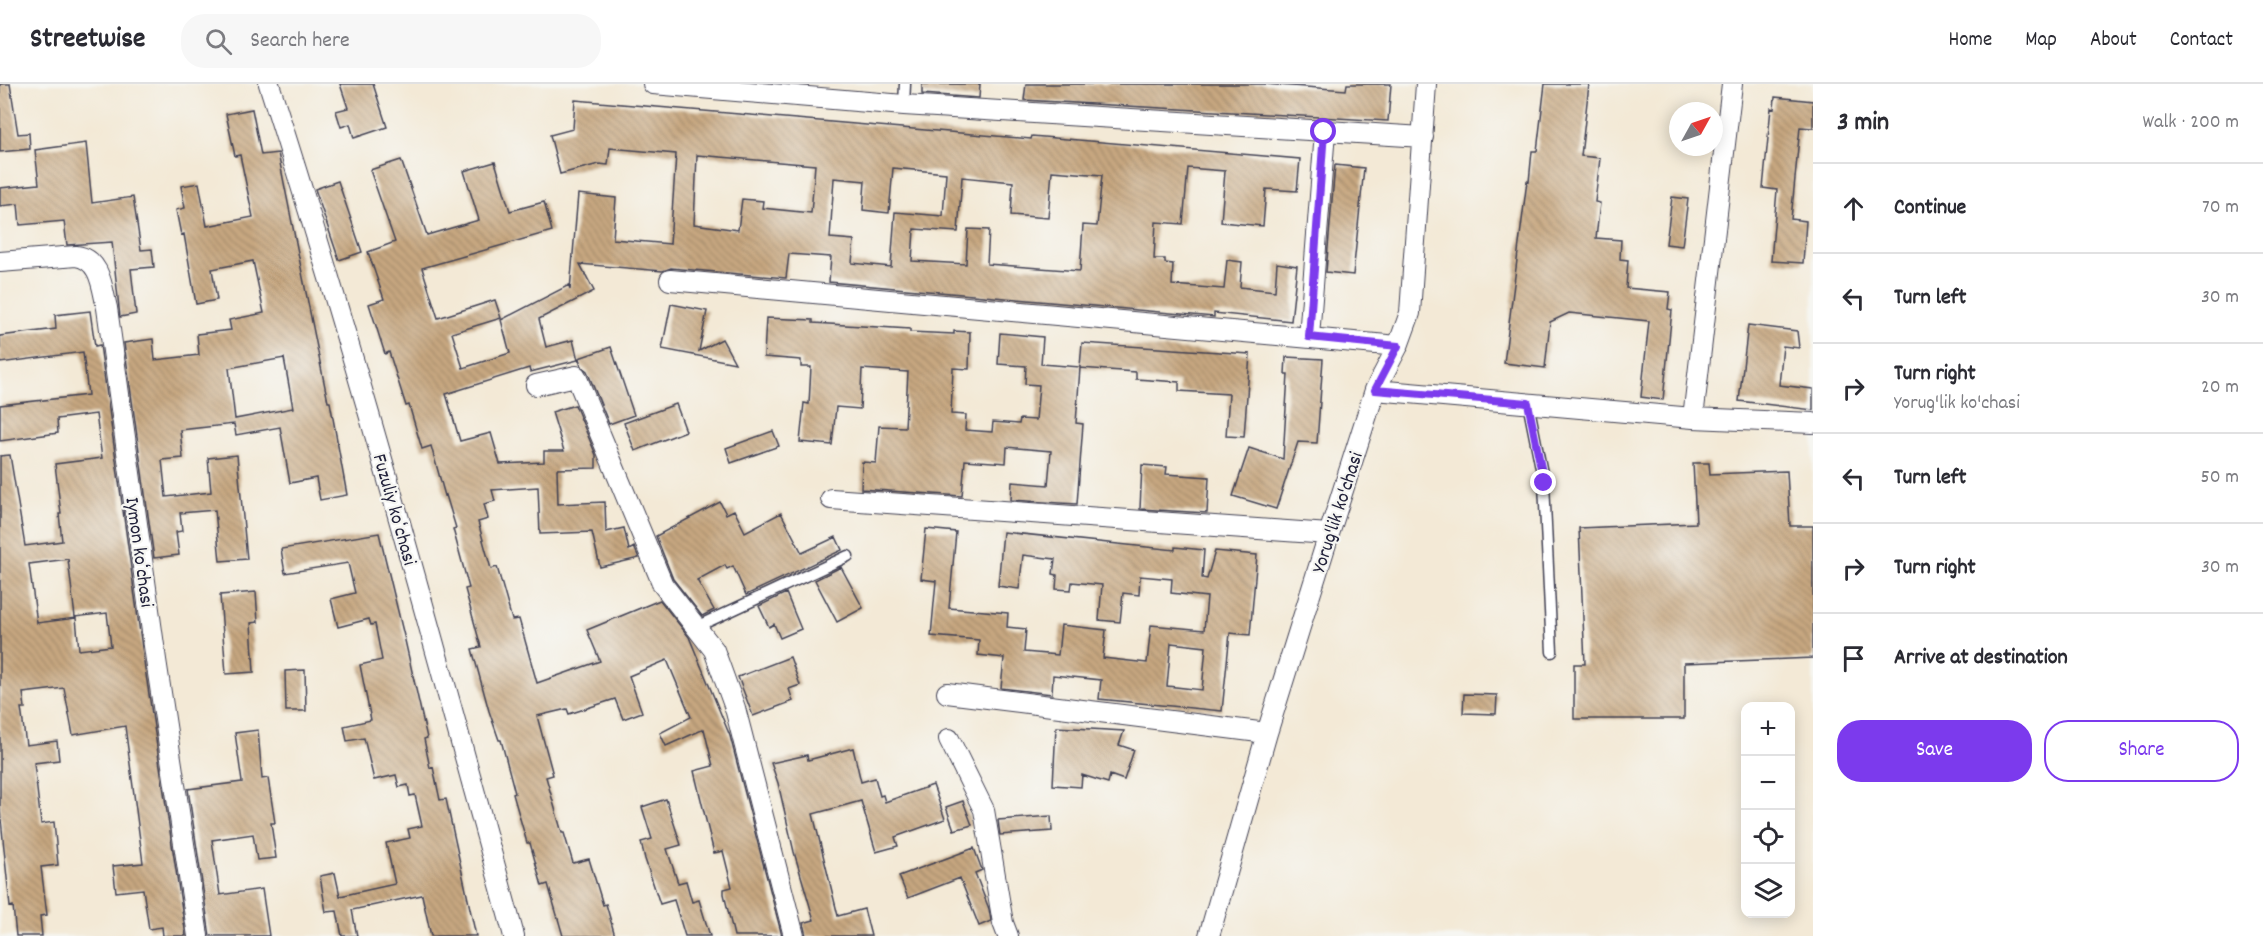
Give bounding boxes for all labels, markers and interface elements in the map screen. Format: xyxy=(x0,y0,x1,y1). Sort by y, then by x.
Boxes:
search box xyxy=(181,14,601,68)
text: Streetwise xyxy=(30,21,145,61)
icon: search xyxy=(202,25,235,58)
text: Search here xyxy=(250,26,350,57)
text: Home xyxy=(1948,26,1992,56)
text: Map xyxy=(2025,26,2057,56)
text: About xyxy=(2090,26,2137,56)
text: Contact xyxy=(2170,26,2233,56)
north arrow xyxy=(1669,102,1723,156)
text: 3 min xyxy=(1837,105,1889,142)
text: Walk · 200 m xyxy=(2143,109,2239,137)
route start xyxy=(1310,118,1336,144)
icon: ahead xyxy=(1837,192,1870,225)
text: Continue xyxy=(1894,193,1966,224)
text: 70 m xyxy=(2202,194,2239,222)
icon: left xyxy=(1837,282,1870,315)
text: Turn left xyxy=(1894,283,1966,314)
text: 30 m xyxy=(2201,284,2239,312)
text: Turn right xyxy=(1894,359,1976,390)
icon: right xyxy=(1837,372,1870,405)
text: 20 m xyxy=(2201,374,2239,402)
text: Yorug'lik ko'chasi xyxy=(1894,390,2020,418)
street label: Yorug'lik ko'chasi xyxy=(1306,448,1372,577)
street label: Fuzuliy koʻchasi xyxy=(364,451,423,569)
icon: left xyxy=(1837,462,1870,495)
text: Turn left xyxy=(1894,463,1966,494)
text: 50 m xyxy=(2201,464,2239,492)
route end xyxy=(1530,469,1556,495)
street label: Iymon koʻchasi xyxy=(116,496,160,610)
icon: right xyxy=(1837,552,1870,585)
text: Turn right xyxy=(1894,553,1976,584)
text: 30 m xyxy=(2201,554,2239,582)
icon: arrive xyxy=(1837,642,1870,675)
text: Arrive at destination xyxy=(1894,643,2068,674)
map controls xyxy=(1741,702,1795,918)
button: + xyxy=(1741,702,1795,756)
button: Save xyxy=(1837,720,2032,782)
button: Share xyxy=(2044,720,2239,782)
button: − xyxy=(1741,756,1795,810)
button: locate xyxy=(1741,810,1795,864)
button: layers xyxy=(1741,864,1795,918)

